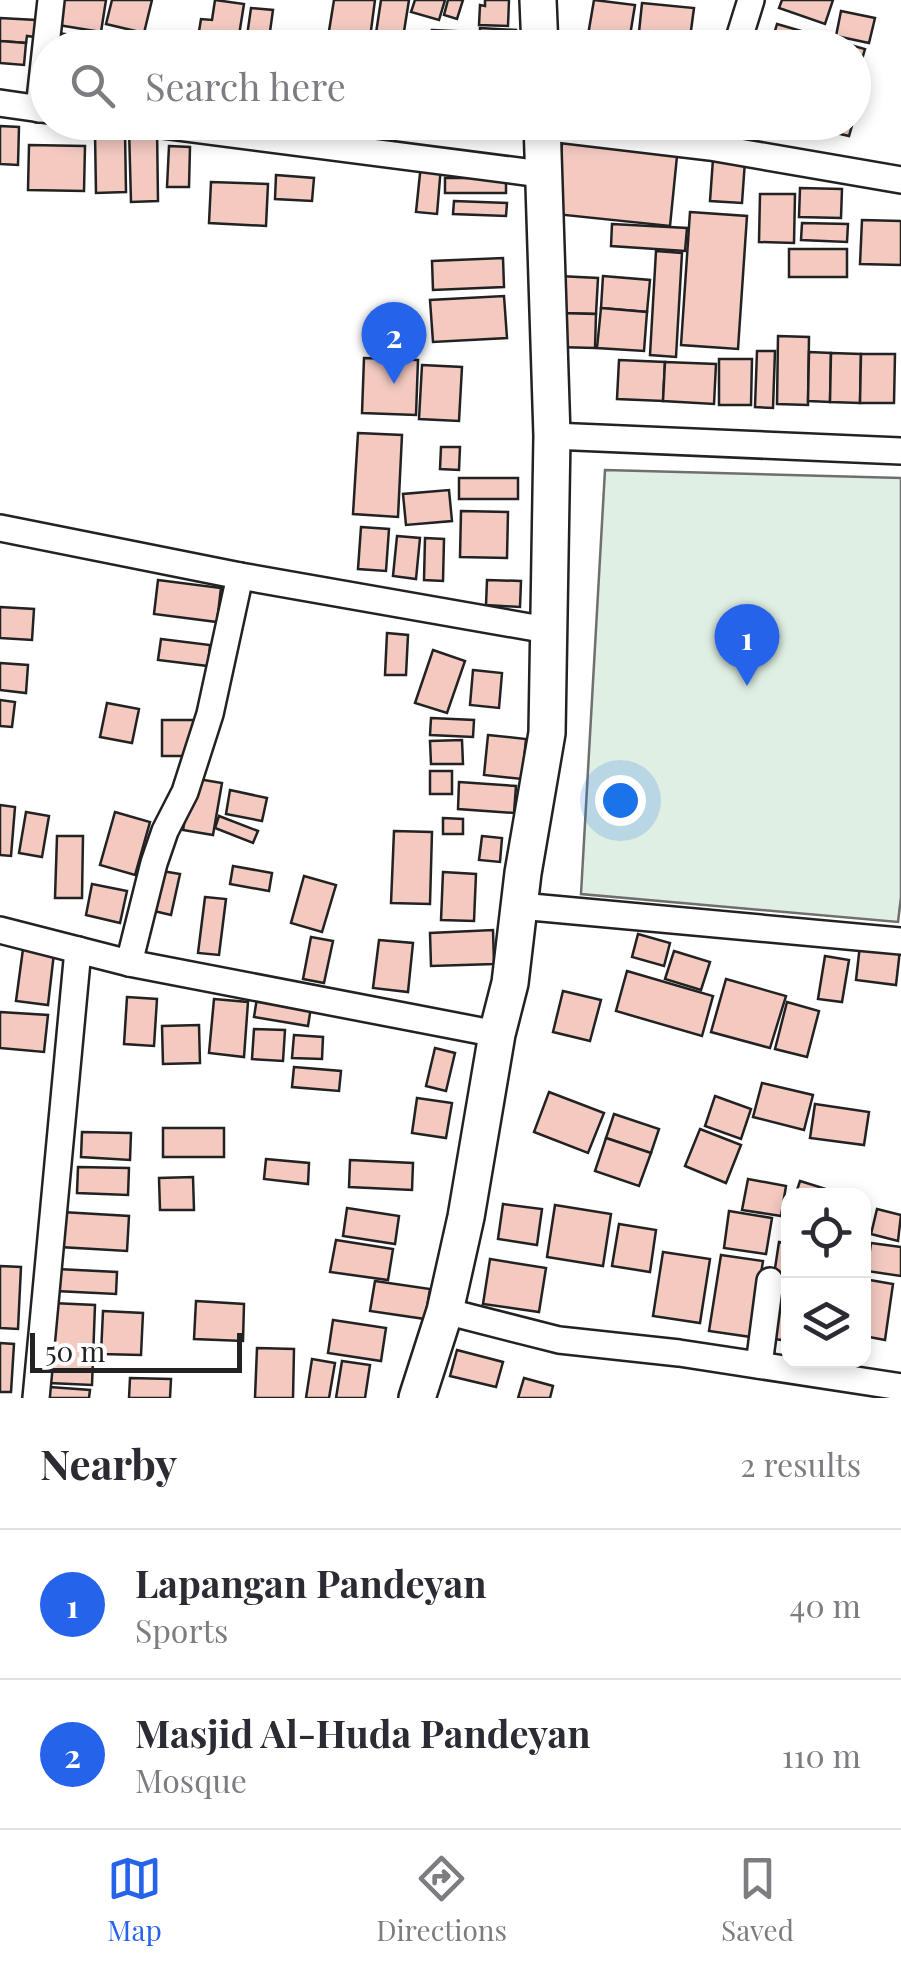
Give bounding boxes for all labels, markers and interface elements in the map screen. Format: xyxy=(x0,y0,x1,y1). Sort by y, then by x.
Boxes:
search box xyxy=(30,30,871,140)
icon: search xyxy=(65,58,120,113)
text: Search here xyxy=(145,60,346,111)
pin: 2 xyxy=(362,302,426,384)
pin: 1 xyxy=(714,604,780,686)
your location xyxy=(595,775,646,826)
map controls xyxy=(781,1188,871,1368)
button: locate xyxy=(781,1188,871,1278)
button: layers xyxy=(781,1278,871,1368)
scale bar xyxy=(30,1328,242,1372)
text: 50 m xyxy=(45,1332,105,1369)
text: Nearby xyxy=(40,1435,177,1491)
text: 2 results xyxy=(740,1442,861,1485)
text: Lapangan Pandeyan xyxy=(135,1557,487,1608)
text: 1 xyxy=(66,1583,79,1626)
text: 40 m xyxy=(790,1583,861,1626)
text: Sports xyxy=(135,1608,228,1651)
text: Masjid Al-Huda Pandeyan xyxy=(135,1707,590,1758)
text: 2 xyxy=(64,1733,81,1776)
text: 110 m xyxy=(782,1733,861,1776)
text: Mosque xyxy=(135,1758,247,1801)
tab: Map xyxy=(107,1851,162,1948)
tab: Directions xyxy=(376,1851,507,1948)
tab: Saved xyxy=(721,1851,794,1948)

